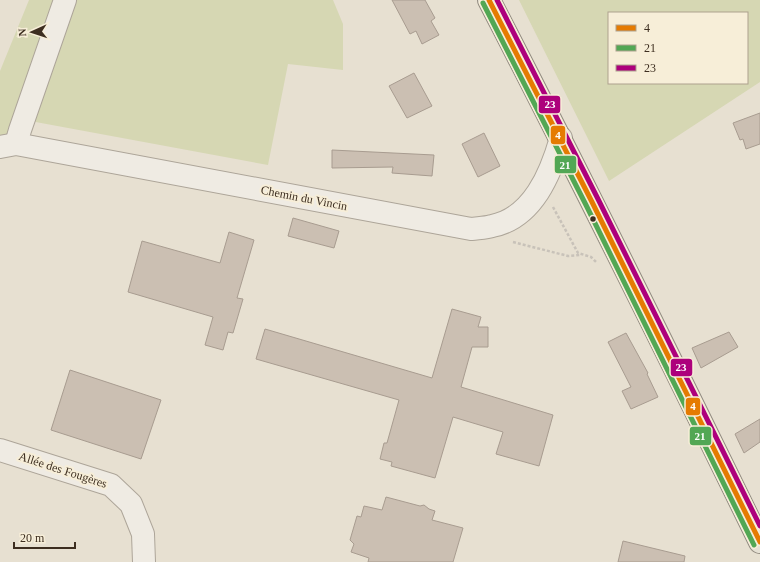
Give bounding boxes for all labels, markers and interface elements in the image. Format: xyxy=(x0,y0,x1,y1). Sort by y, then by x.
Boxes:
north arrow xyxy=(12,12,52,52)
legend xyxy=(608,12,748,84)
text: 4 xyxy=(644,21,650,35)
text: N xyxy=(16,28,28,37)
text: 21 xyxy=(644,41,656,55)
text: 23 xyxy=(644,61,656,75)
line badge: 23 xyxy=(538,95,561,114)
text: 23 xyxy=(545,98,556,110)
line badge: 4 xyxy=(550,125,566,145)
text: 4 xyxy=(555,129,561,141)
line badge: 21 xyxy=(554,155,577,174)
text: 21 xyxy=(560,159,571,171)
street label: Chemin du Vincin xyxy=(260,183,348,213)
unlabelled marker xyxy=(588,214,598,224)
line badge: 23 xyxy=(670,358,693,377)
text: 23 xyxy=(676,361,687,373)
line badge: 4 xyxy=(685,397,701,416)
text: 4 xyxy=(690,400,696,412)
line badge: 21 xyxy=(689,426,712,446)
text: 21 xyxy=(695,430,706,442)
street label: Allée des Fougères xyxy=(17,449,109,491)
scale bar xyxy=(14,524,75,550)
text: 20 m xyxy=(20,531,45,545)

